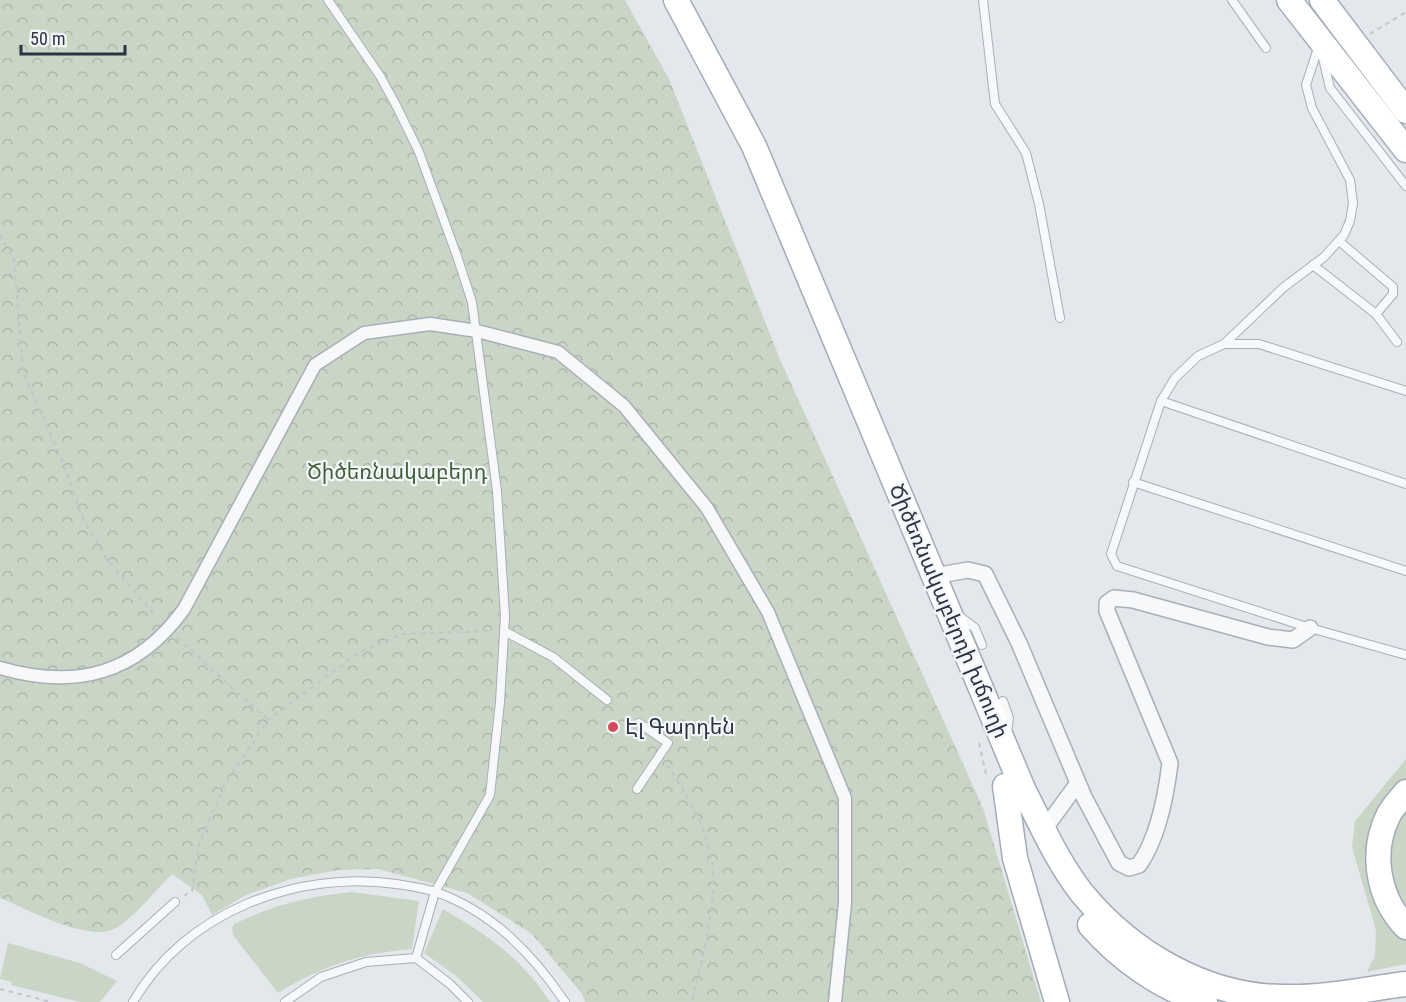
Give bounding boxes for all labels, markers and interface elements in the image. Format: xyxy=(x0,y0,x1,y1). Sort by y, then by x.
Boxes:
scale bar xyxy=(21,18,124,56)
text: 50 m xyxy=(30,28,65,49)
park label: Ծիծեռնակաբերդ xyxy=(307,460,488,484)
street label: Ծիծեռնակաբերդի խճուղի xyxy=(884,480,1014,742)
place label: Էլ Գարդեն xyxy=(625,715,735,739)
marker: Էլ Գարդեն xyxy=(606,720,620,734)

